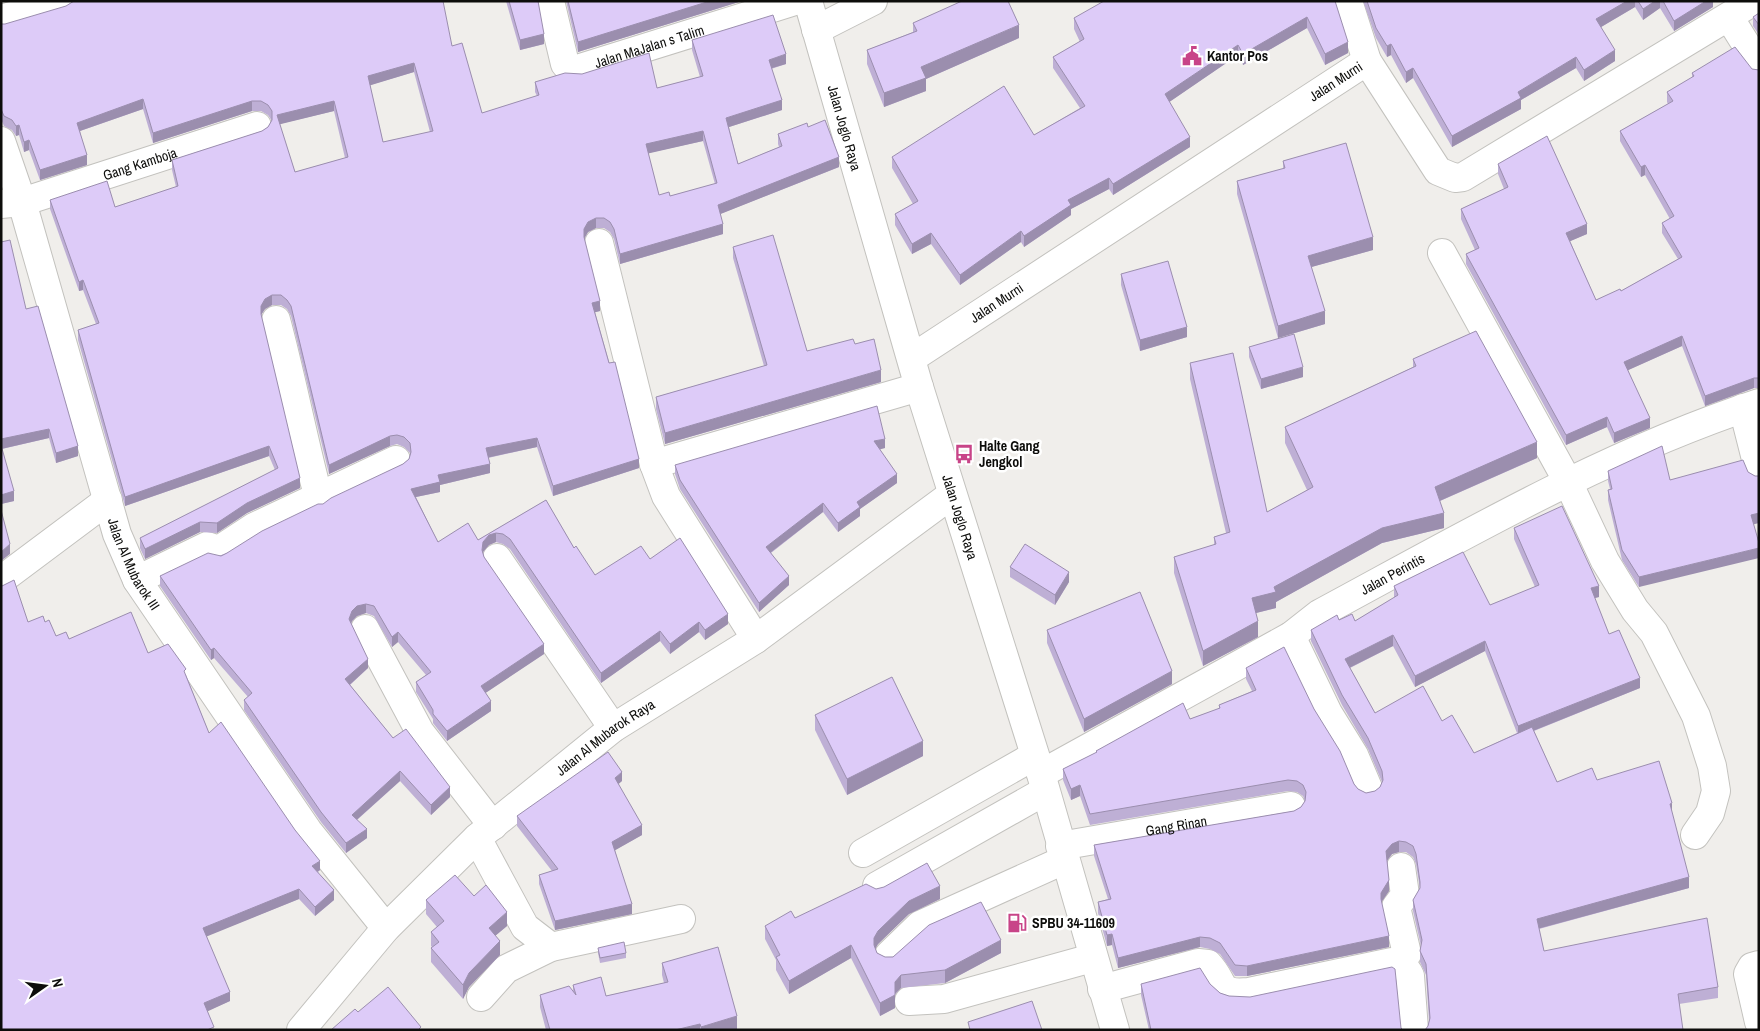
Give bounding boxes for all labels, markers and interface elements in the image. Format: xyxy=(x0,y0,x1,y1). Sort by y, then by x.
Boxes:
street label: Jalan MaJalan s Talim xyxy=(592,21,706,72)
public building icon: Kantor Pos xyxy=(1181,45,1203,67)
place label: Kantor Pos xyxy=(1207,47,1268,65)
street label: Jalan Murni xyxy=(1306,57,1366,105)
street label: Jalan Joglo Raya xyxy=(824,83,865,173)
street label: Gang Kamboja xyxy=(101,143,180,184)
street label: Jalan Murni xyxy=(967,279,1027,327)
place label: Halte Gang Jengkol xyxy=(979,437,1040,471)
bus stop icon: Halte Gang Jengkol xyxy=(953,443,975,465)
street label: Jalan Joglo Raya xyxy=(938,472,982,562)
street label: Jalan Al Mubarok III xyxy=(104,516,164,614)
street label: Jalan Perintis xyxy=(1357,549,1428,599)
street label: Jalan Al Mubarok Raya xyxy=(552,695,659,780)
street label: Gang Rinan xyxy=(1144,812,1208,840)
fuel station icon: SPBU 34-11609 xyxy=(1006,912,1028,934)
place label: SPBU 34-11609 xyxy=(1032,914,1115,932)
north arrow xyxy=(20,961,70,1011)
text: N xyxy=(48,977,67,989)

